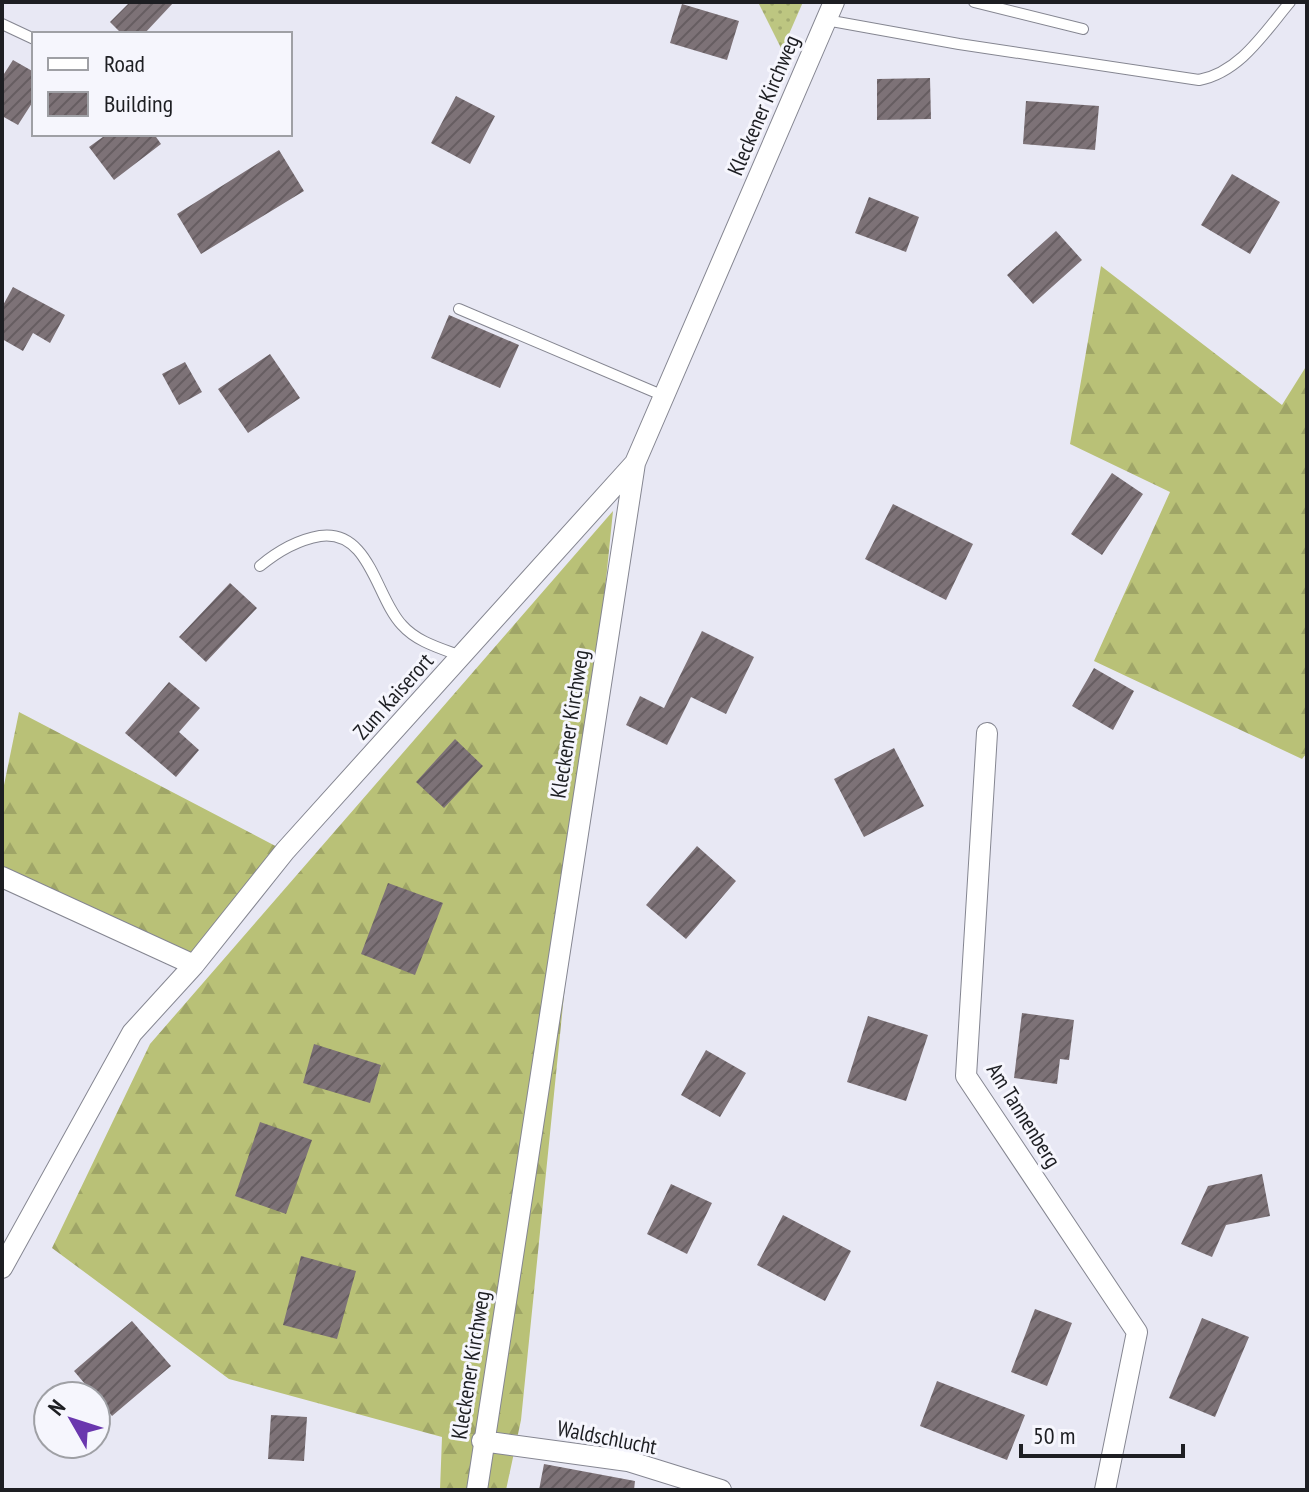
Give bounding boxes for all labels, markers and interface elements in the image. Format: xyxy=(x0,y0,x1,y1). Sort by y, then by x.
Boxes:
street label: Kleckener Kirchweg xyxy=(721,31,805,179)
legend xyxy=(32,32,292,136)
text: Road xyxy=(104,48,145,79)
text: Building xyxy=(104,88,173,119)
street label: Zum Kaiserort xyxy=(347,647,439,745)
street label: Kleckener Kirchweg xyxy=(543,648,595,800)
street label: Am Tannenberg xyxy=(981,1058,1067,1172)
street label: Kleckener Kirchweg xyxy=(444,1289,496,1441)
north arrow xyxy=(32,1380,112,1460)
text: N xyxy=(42,1394,71,1421)
scale bar xyxy=(1021,1408,1183,1458)
street label: Waldschlucht xyxy=(555,1414,659,1460)
text: 50 m xyxy=(1033,1420,1075,1451)

